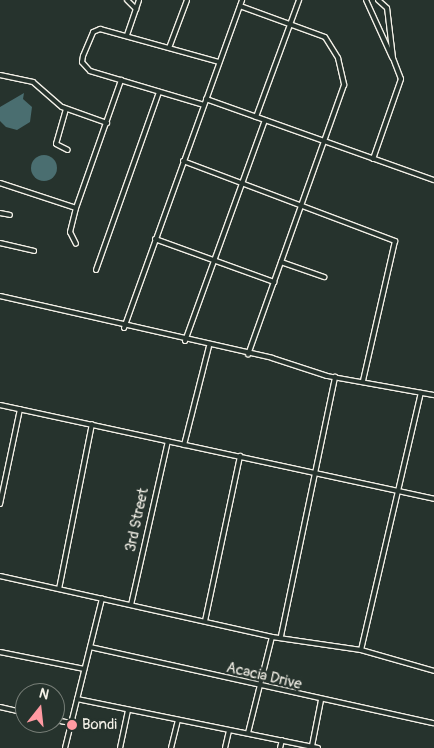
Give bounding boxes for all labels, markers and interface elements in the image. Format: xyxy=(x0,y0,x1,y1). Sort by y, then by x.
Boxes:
street label: 3rd Street xyxy=(121,486,153,554)
street label: Acacia Drive xyxy=(225,659,303,693)
north arrow xyxy=(15,683,65,733)
text: N xyxy=(37,685,51,704)
place label: Bondi xyxy=(82,716,117,734)
marker: Bondi xyxy=(66,719,78,731)

